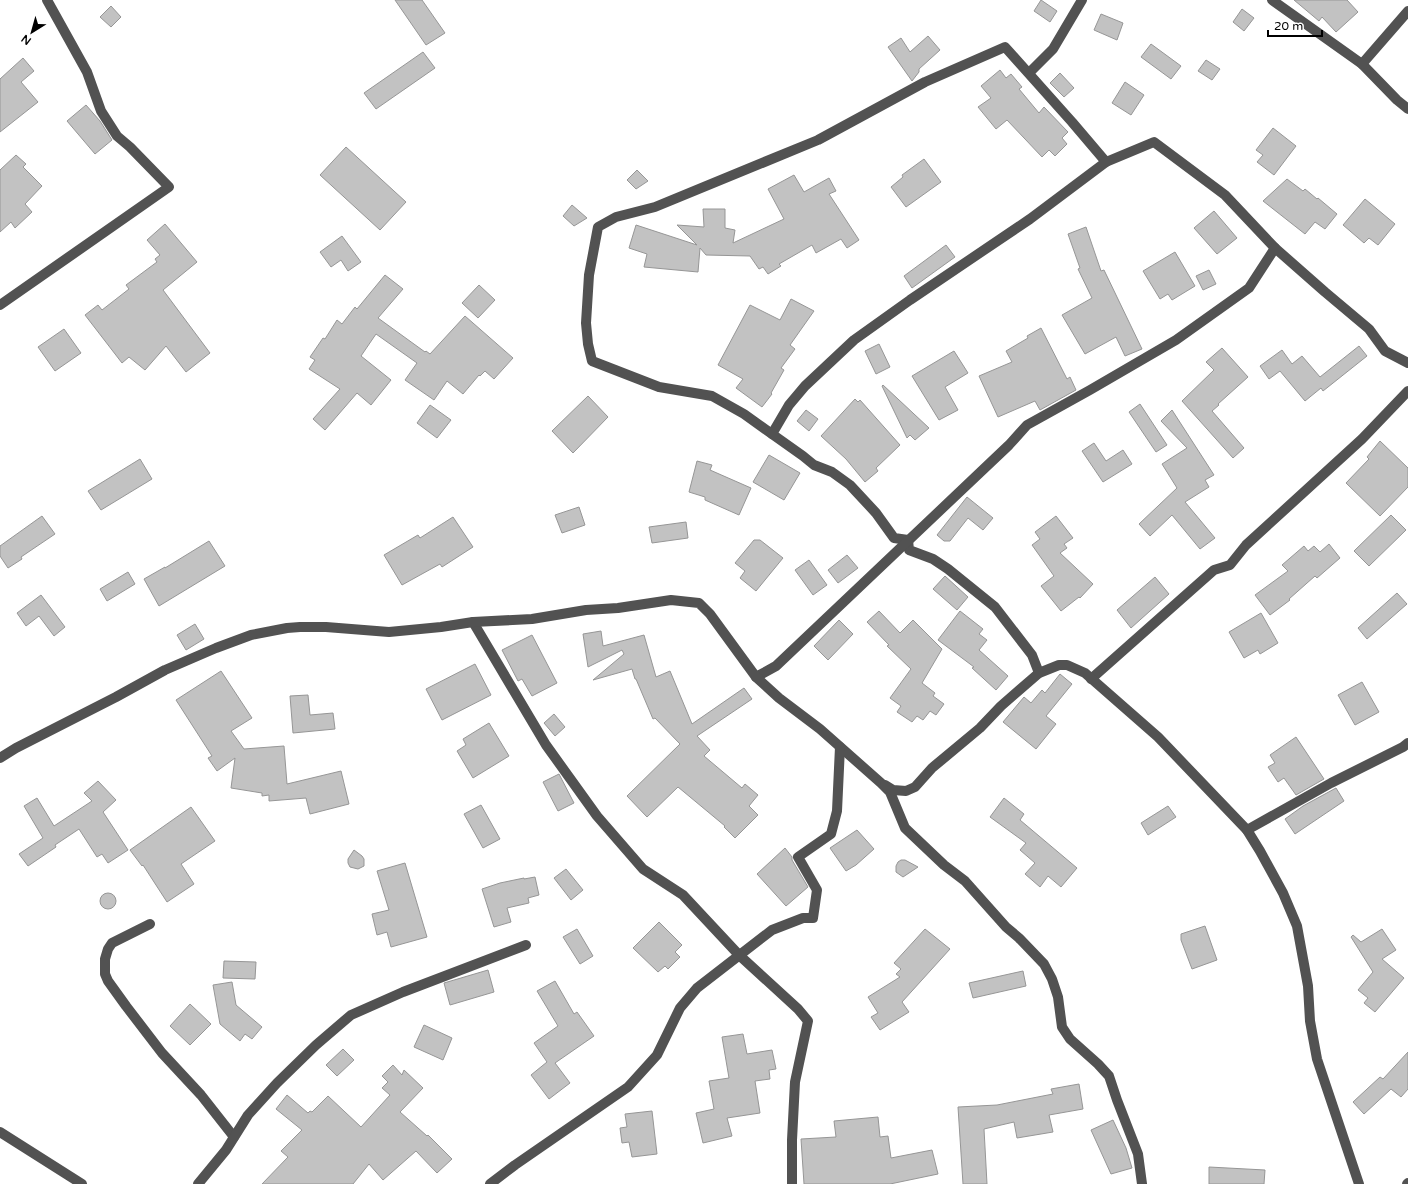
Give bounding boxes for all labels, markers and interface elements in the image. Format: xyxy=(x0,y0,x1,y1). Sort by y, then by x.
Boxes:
north arrow xyxy=(12,12,52,52)
scale bar xyxy=(1268,12,1322,38)
text: 20 m xyxy=(1274,19,1303,33)
text: N xyxy=(19,32,34,47)

